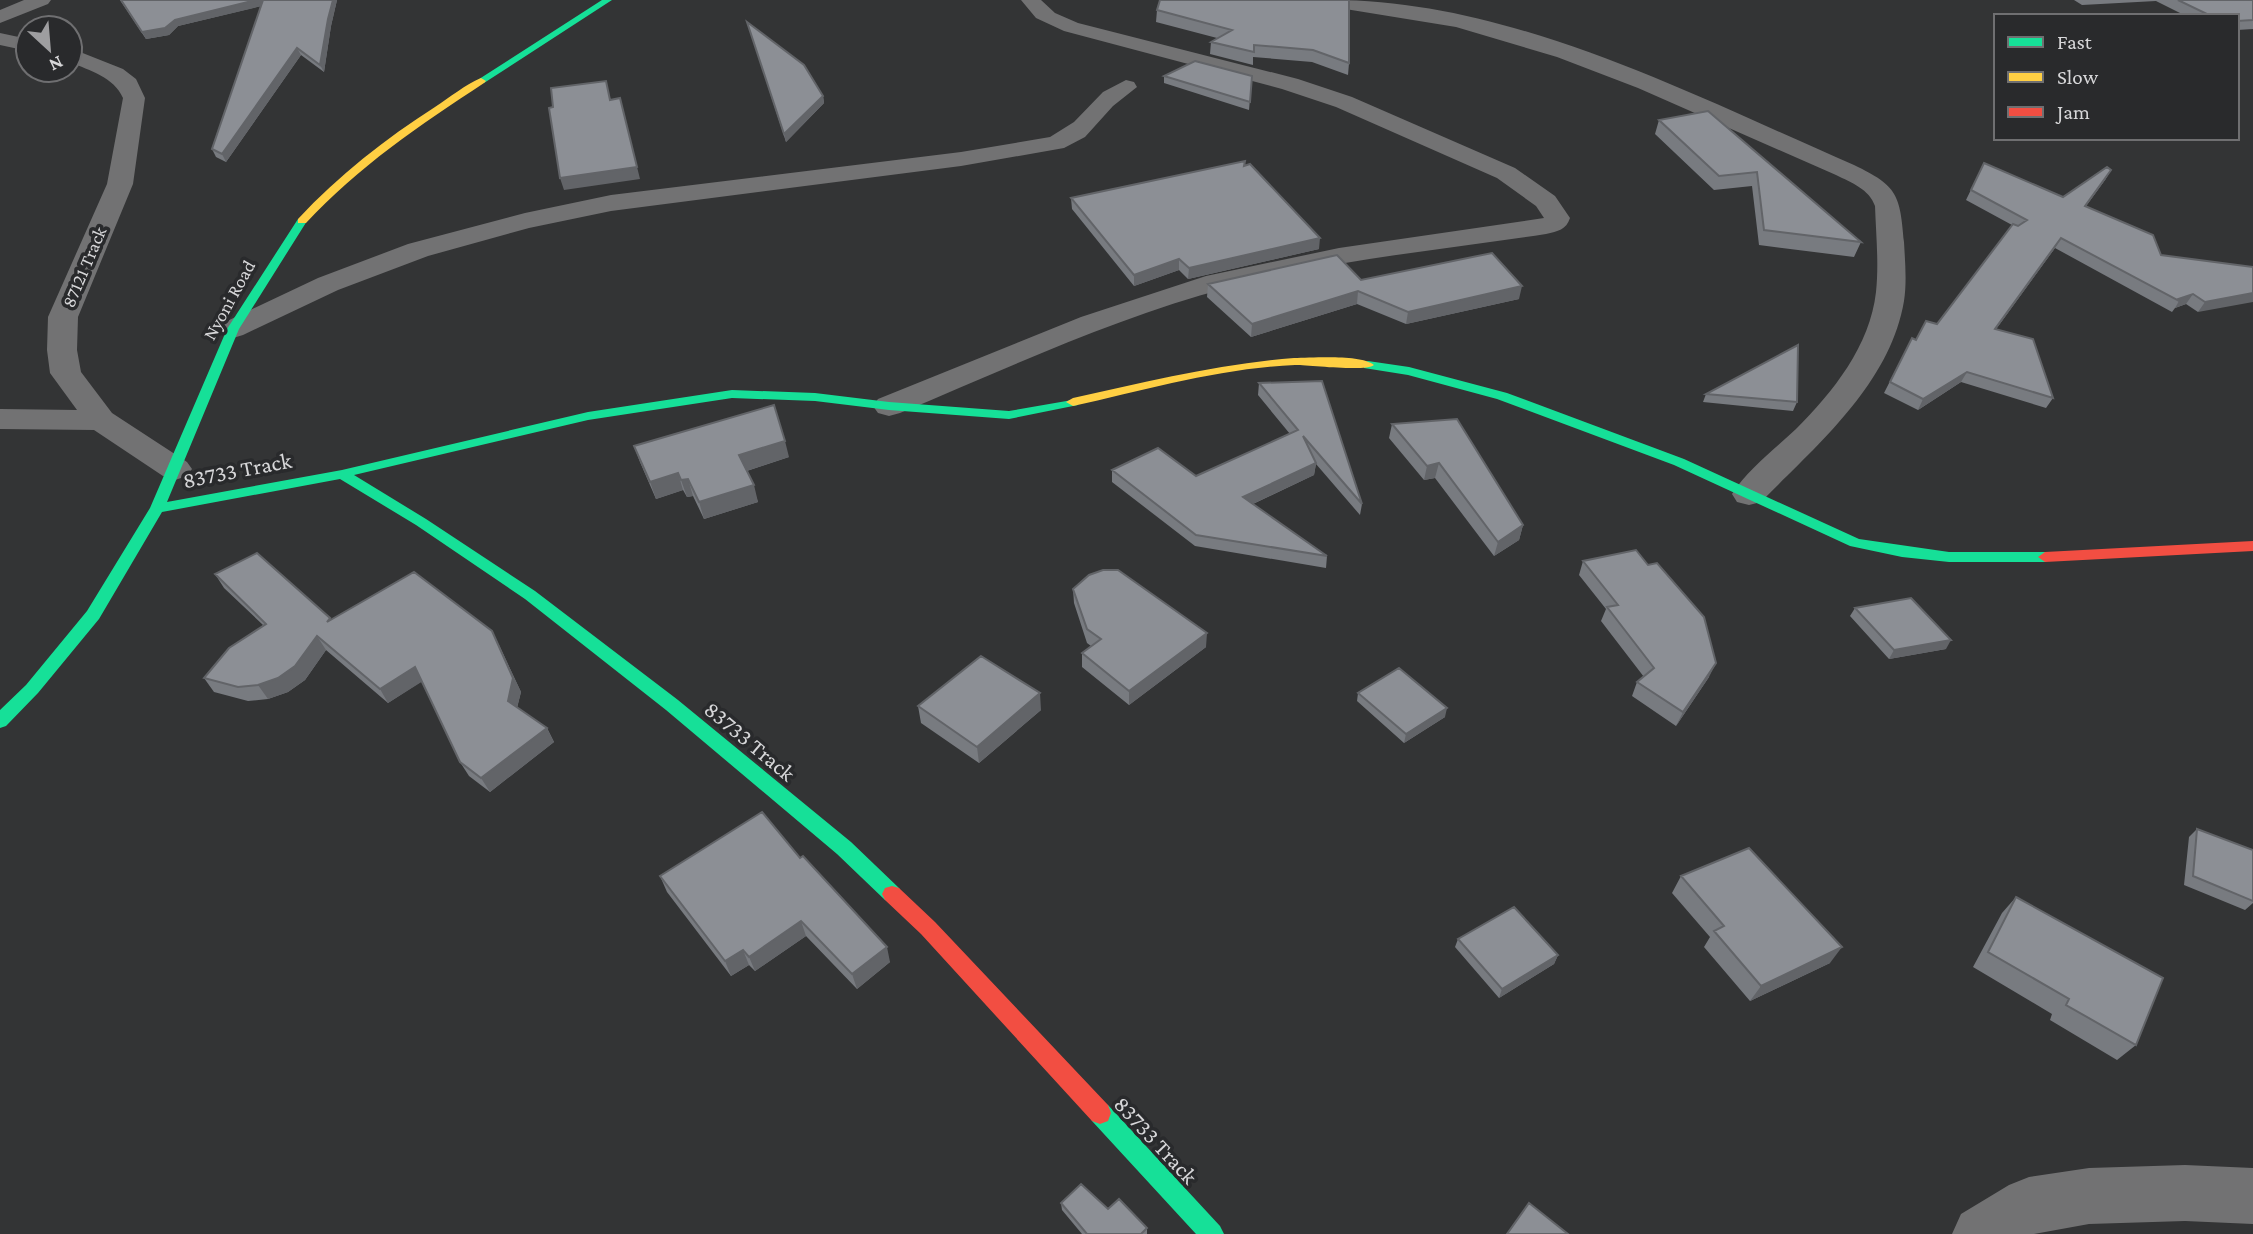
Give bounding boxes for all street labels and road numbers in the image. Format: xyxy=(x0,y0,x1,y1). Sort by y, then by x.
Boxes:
street label: 87121 Track xyxy=(58,223,111,311)
street label: Nyoni Road xyxy=(199,257,259,343)
street label: 83733 Track xyxy=(180,447,294,493)
street label: 83733 Track xyxy=(699,696,801,786)
street label: 83733 Track xyxy=(1109,1091,1203,1189)

